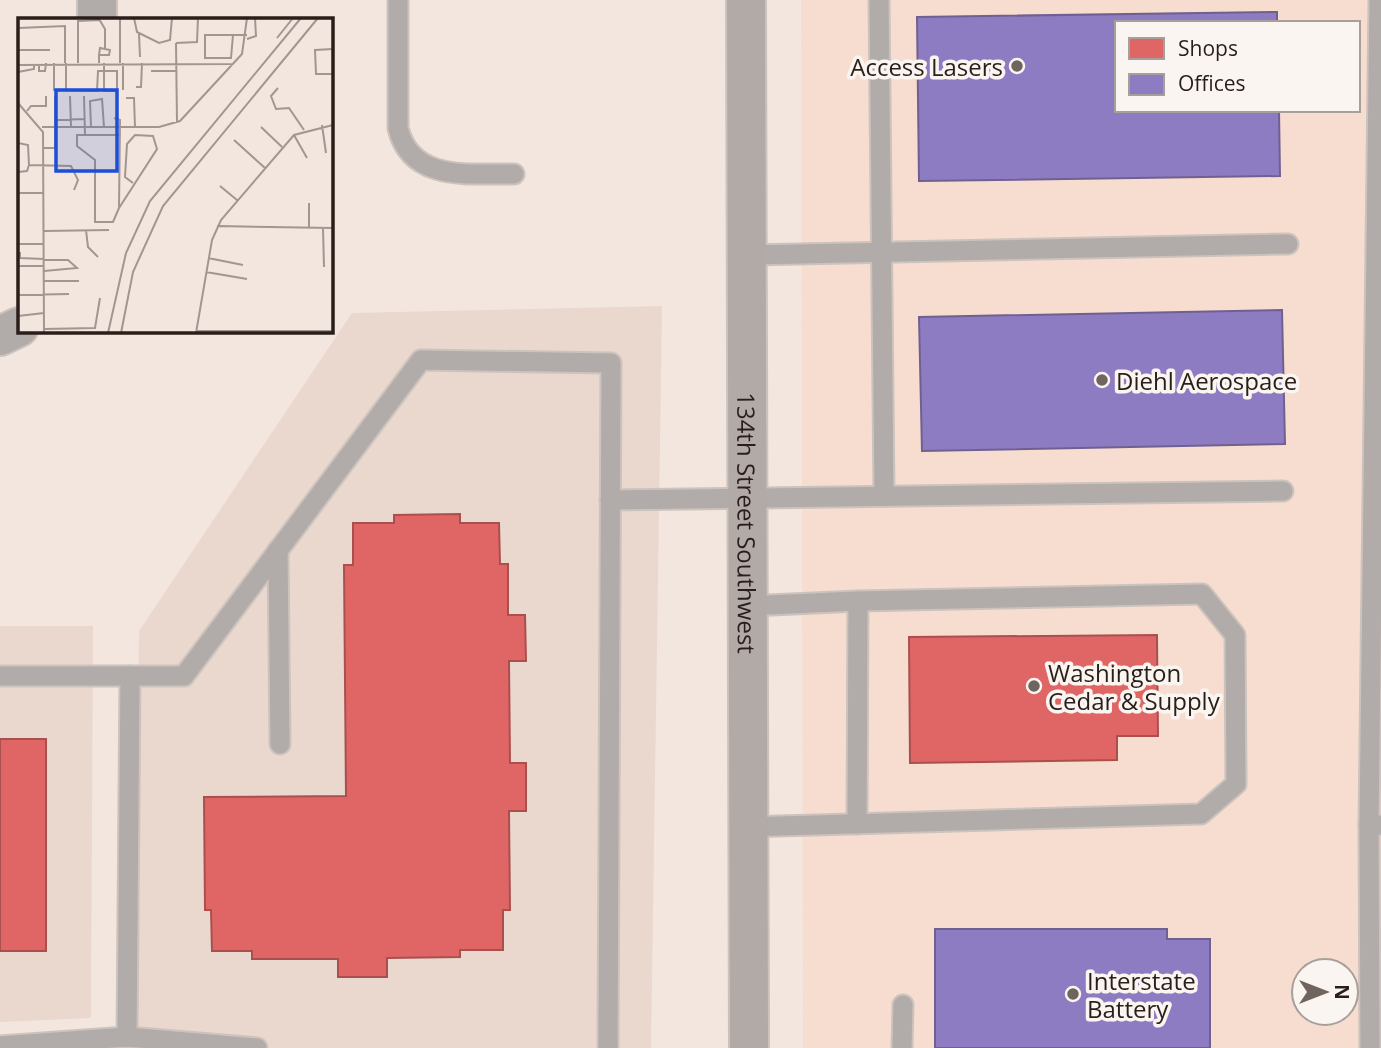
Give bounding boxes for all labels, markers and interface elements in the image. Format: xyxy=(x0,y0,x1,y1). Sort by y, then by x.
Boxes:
inset map xyxy=(18,18,332,332)
legend xyxy=(1115,21,1360,112)
text: Shops xyxy=(1178,34,1238,62)
place label: Access Lasers xyxy=(850,50,1003,83)
marker: Access Lasers xyxy=(1009,58,1025,74)
text: Offices xyxy=(1178,69,1246,97)
place label: Diehl Aerospace xyxy=(1116,364,1297,397)
marker: Diehl Aerospace xyxy=(1094,372,1110,388)
street label: 134th Street Southwest xyxy=(731,392,764,654)
place label: Washington Cedar & Supply xyxy=(1048,656,1221,717)
marker: Washington Cedar & Supply xyxy=(1026,678,1042,694)
north arrow xyxy=(1290,957,1360,1027)
place label: Interstate Battery xyxy=(1087,964,1196,1025)
text: N xyxy=(1329,984,1355,1000)
marker: Interstate Battery xyxy=(1065,986,1081,1002)

